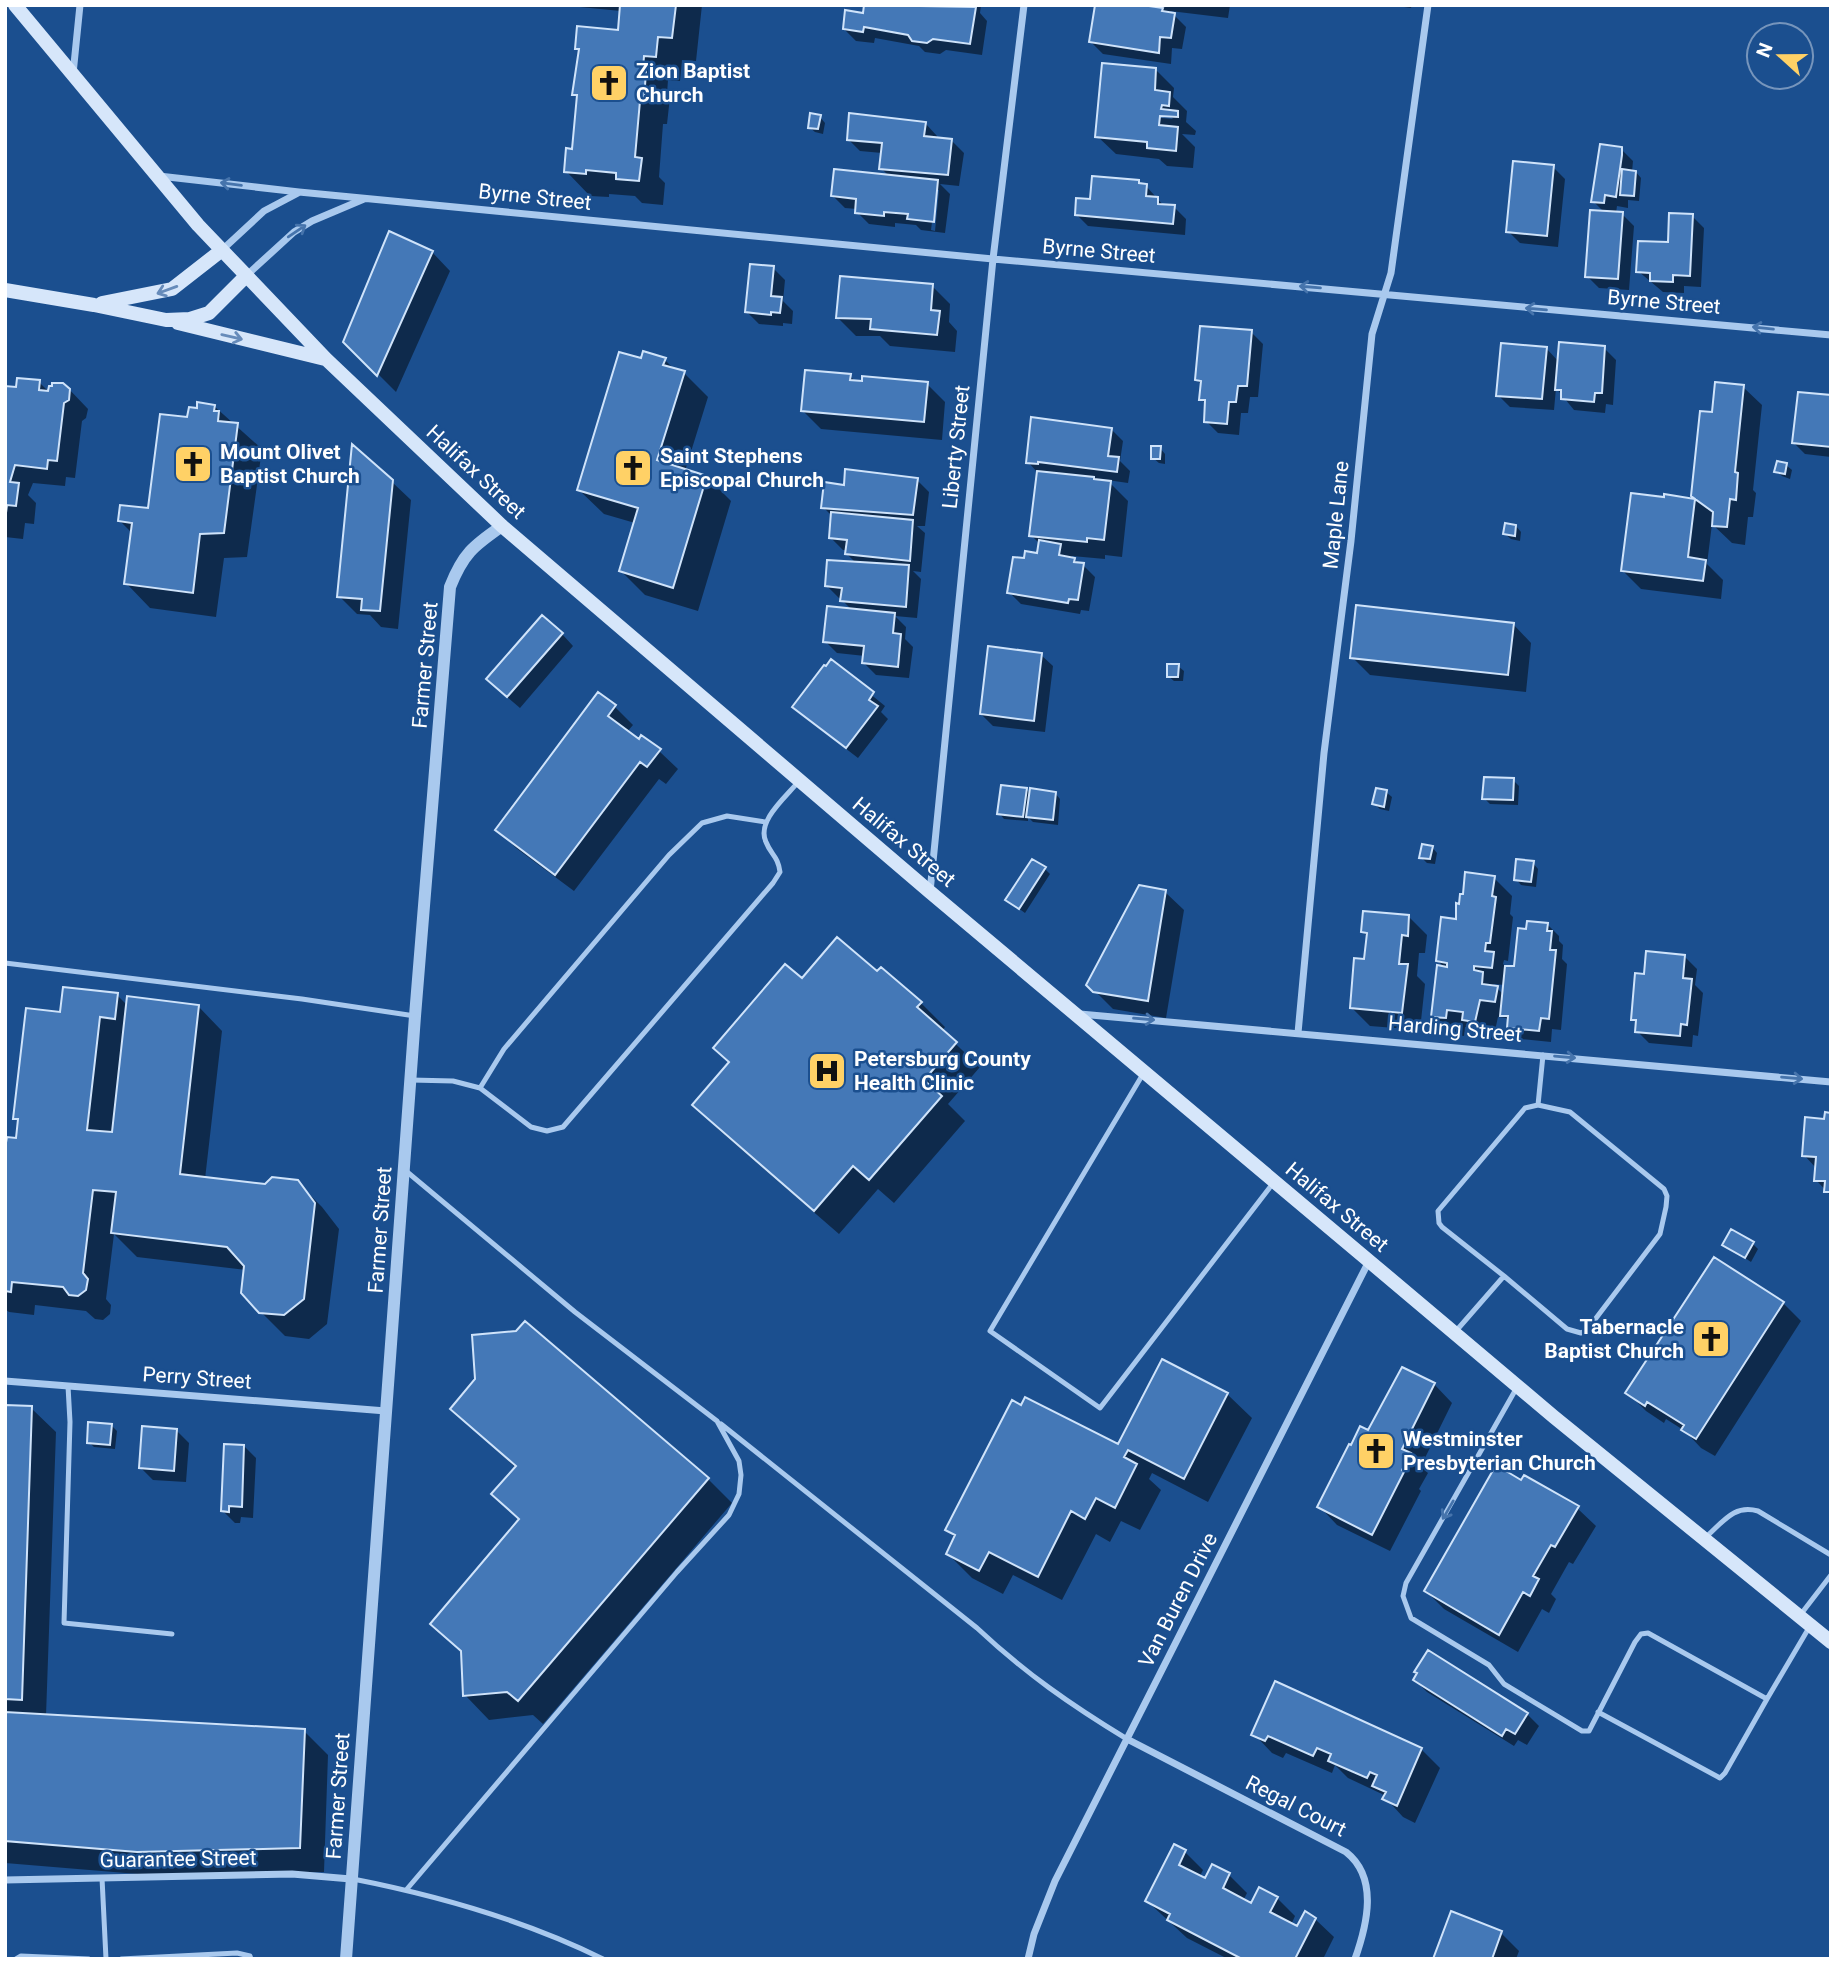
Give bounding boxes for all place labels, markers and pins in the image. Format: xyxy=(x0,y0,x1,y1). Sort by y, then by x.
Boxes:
place label: Zion Baptist Church xyxy=(636,59,750,107)
church icon: Zion Baptist Church xyxy=(588,62,630,104)
place label: Mount Olivet Baptist Church xyxy=(220,440,360,488)
church icon: Mount Olivet Baptist Church xyxy=(172,443,214,485)
place label: Saint Stephens Episcopal Church xyxy=(660,444,824,492)
church icon: Saint Stephens Episcopal Church xyxy=(612,447,654,489)
place label: Petersburg County Health Clinic xyxy=(854,1047,1031,1095)
hospital icon: Petersburg County Health Clinic xyxy=(806,1050,848,1092)
place label: Tabernacle Baptist Church xyxy=(1544,1315,1684,1363)
church icon: Tabernacle Baptist Church xyxy=(1690,1318,1732,1360)
place label: Westminster Presbyterian Church xyxy=(1403,1427,1596,1475)
church icon: Westminster Presbyterian Church xyxy=(1355,1430,1397,1472)

